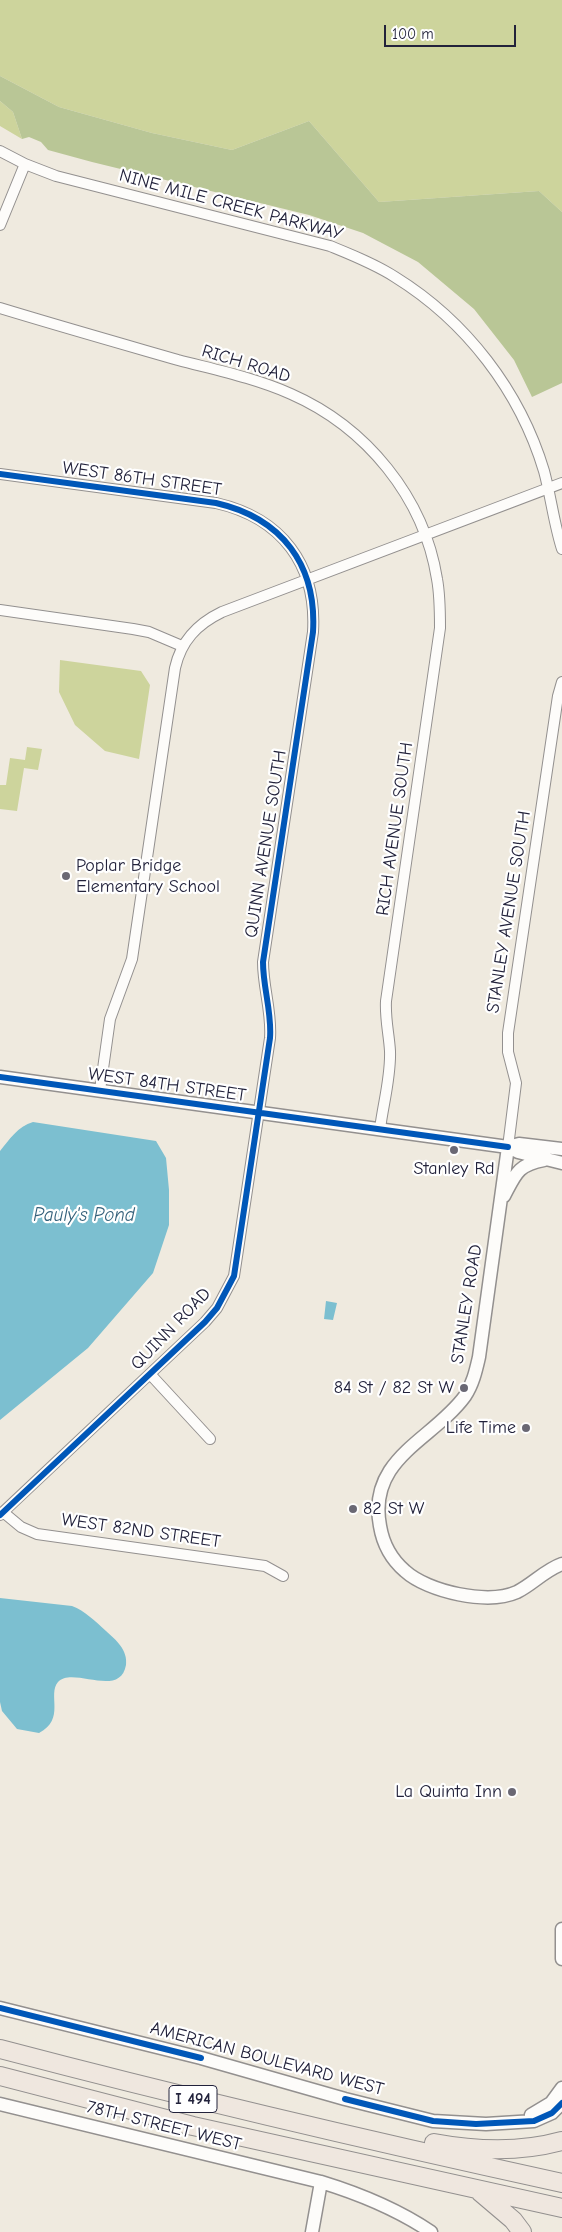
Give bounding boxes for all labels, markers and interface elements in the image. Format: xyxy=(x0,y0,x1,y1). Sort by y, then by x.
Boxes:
scale bar xyxy=(387,15,520,47)
text: 100 m xyxy=(392,25,434,43)
street label: NINE MILE CREEK PARKWAY xyxy=(117,165,345,245)
street label: RICH ROAD xyxy=(199,340,293,388)
street label: WEST 86TH STREET xyxy=(61,457,223,501)
street label: RICH AVENUE SOUTH xyxy=(372,741,418,917)
street label: QUINN AVENUE SOUTH xyxy=(241,749,291,939)
street label: STANLEY AVENUE SOUTH xyxy=(482,809,536,1015)
place label: Poplar Bridge Elementary School xyxy=(76,855,220,898)
marker: Poplar Bridge Elementary School xyxy=(60,870,72,882)
street label: WEST 84TH STREET xyxy=(87,1063,247,1107)
marker: Stanley Rd xyxy=(448,1144,460,1156)
place label: Stanley Rd xyxy=(414,1158,494,1180)
water label: Pauly's Pond xyxy=(33,1205,135,1227)
street label: STANLEY ROAD xyxy=(447,1243,487,1365)
street label: QUINN ROAD xyxy=(126,1283,216,1375)
place label: 84 St / 82 St W xyxy=(334,1377,454,1399)
marker: 84 St / 82 St W xyxy=(458,1382,470,1394)
place label: Life Time xyxy=(446,1417,516,1439)
marker: Life Time xyxy=(520,1422,532,1434)
place label: 82 St W xyxy=(363,1498,424,1520)
marker: 82 St W xyxy=(347,1503,359,1515)
street label: WEST 82ND STREET xyxy=(60,1509,222,1553)
place label: La Quinta Inn xyxy=(395,1781,502,1803)
marker: La Quinta Inn xyxy=(506,1786,518,1798)
street label: AMERICAN BOULEVARD WEST xyxy=(148,2017,386,2101)
road number: I 494 xyxy=(169,2086,217,2112)
street label: 78TH STREET WEST xyxy=(84,2096,244,2156)

